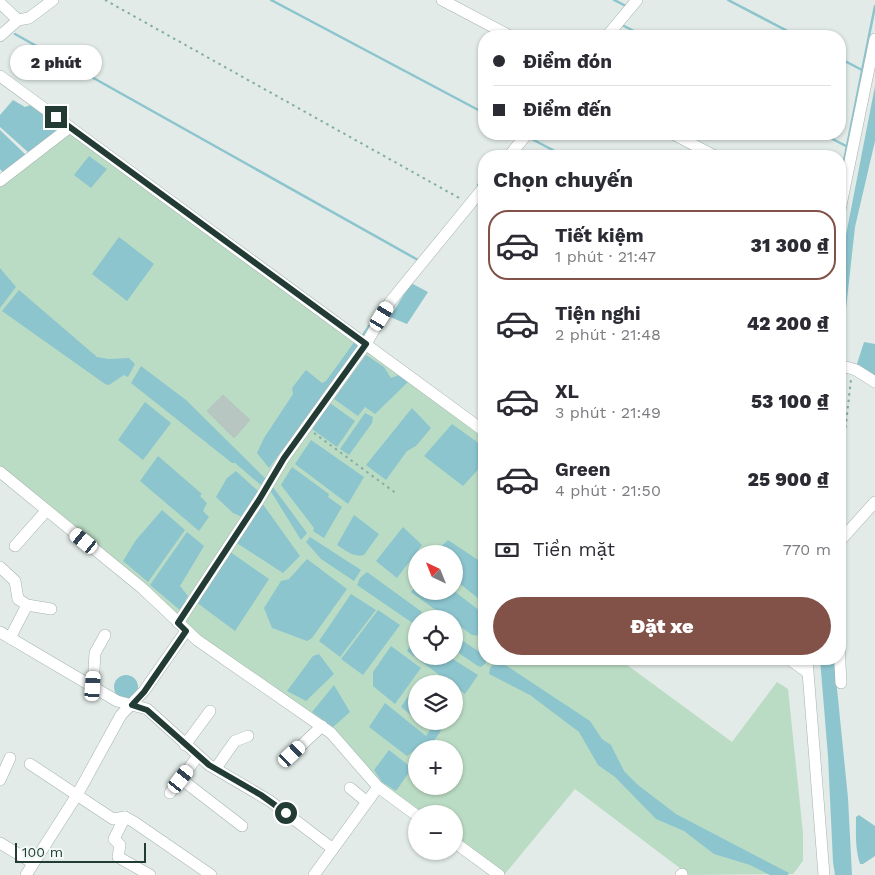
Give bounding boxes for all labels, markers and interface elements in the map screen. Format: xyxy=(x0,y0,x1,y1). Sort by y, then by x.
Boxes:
callout: 2 phút xyxy=(10,44,102,80)
text: Điểm đón xyxy=(523,50,612,73)
text: 2 phút xyxy=(31,53,81,72)
text: Điểm đến xyxy=(523,98,612,121)
route end xyxy=(45,106,67,128)
text: Chọn chuyến xyxy=(493,167,633,192)
icon: car xyxy=(495,223,540,268)
text: Tiết kiệm xyxy=(555,224,644,247)
text: 31 300 ₫ xyxy=(751,234,829,257)
text: 1 phút · 21:47 xyxy=(555,247,656,266)
car xyxy=(367,299,396,333)
icon: car xyxy=(495,301,540,346)
text: Tiện nghi xyxy=(555,302,641,325)
text: 42 200 ₫ xyxy=(747,312,829,335)
text: 2 phút · 21:48 xyxy=(555,325,661,344)
icon: car xyxy=(495,379,540,424)
text: XL xyxy=(555,380,579,403)
text: 53 100 ₫ xyxy=(751,390,829,413)
text: 3 phút · 21:49 xyxy=(555,403,661,422)
icon: car xyxy=(495,457,540,502)
text: Green xyxy=(555,458,611,481)
text: 25 900 ₫ xyxy=(748,468,829,491)
text: 4 phút · 21:50 xyxy=(555,481,661,500)
car xyxy=(67,526,100,556)
icon: cash xyxy=(493,536,521,564)
text: Tiền mặt xyxy=(533,538,615,561)
text: 770 m xyxy=(783,540,831,559)
north arrow xyxy=(408,545,462,600)
map controls xyxy=(408,545,463,860)
button: Đặt xe xyxy=(493,597,831,655)
button: locate xyxy=(408,610,463,665)
car xyxy=(84,671,101,701)
button: layers xyxy=(408,675,463,730)
car xyxy=(275,738,308,770)
button: + xyxy=(408,740,463,795)
car xyxy=(165,763,196,795)
route start xyxy=(275,802,297,824)
button: − xyxy=(408,805,463,860)
scale bar xyxy=(15,840,146,863)
text: 100 m xyxy=(22,844,63,860)

